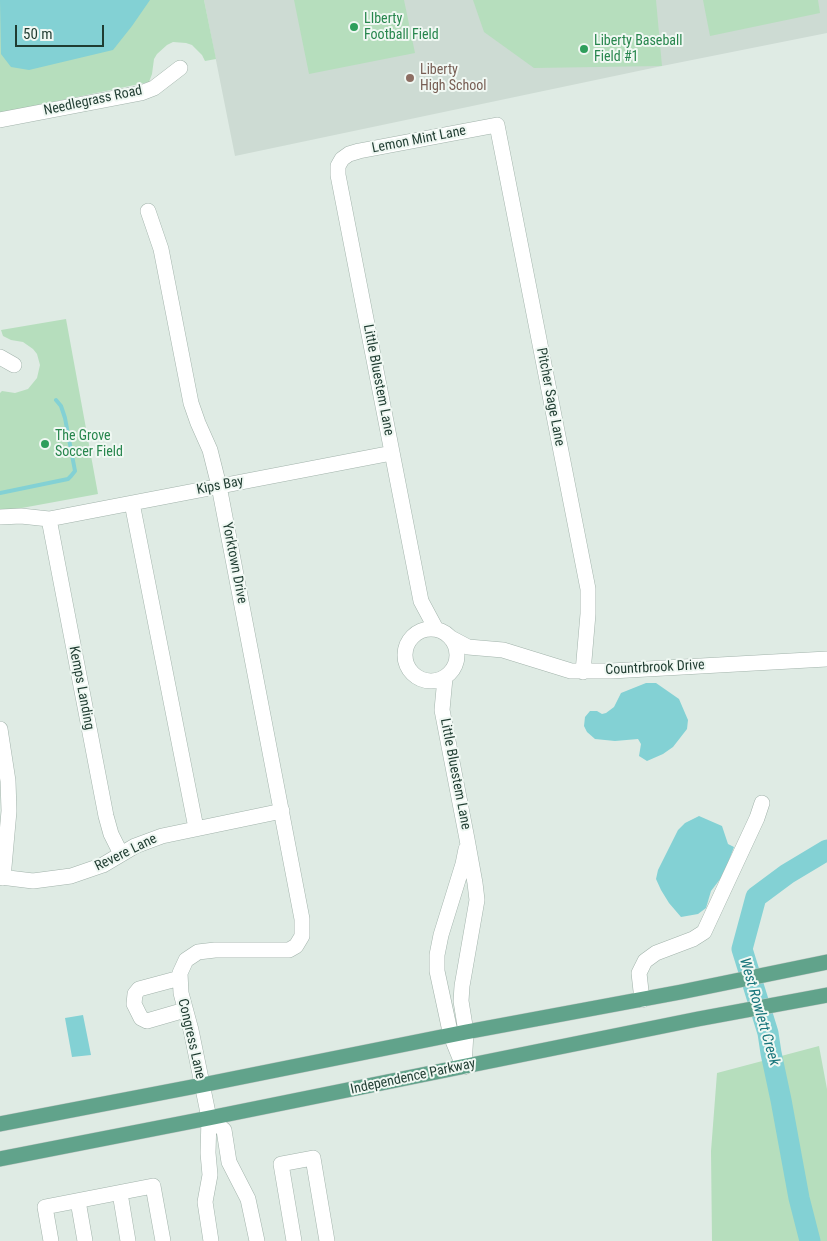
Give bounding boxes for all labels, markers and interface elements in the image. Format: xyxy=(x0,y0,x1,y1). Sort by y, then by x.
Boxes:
place label: LIberty Football Field xyxy=(364,11,439,44)
scale bar xyxy=(18,15,106,47)
marker: LIberty Football Field xyxy=(348,21,360,33)
text: 50 m xyxy=(23,25,53,43)
place label: Liberty Baseball Field #1 xyxy=(594,33,682,65)
marker: Liberty Baseball Field #1 xyxy=(578,43,590,55)
place label: Liberty High School xyxy=(420,62,487,94)
marker: Liberty High School xyxy=(404,72,416,84)
street label: Needlegrass Road xyxy=(42,82,144,120)
street label: Lemon Mint Lane xyxy=(371,123,467,157)
street label: Little Bluestem Lane xyxy=(359,323,397,437)
street label: Pitcher Sage Lane xyxy=(532,346,568,448)
place label: The Grove Soccer Field xyxy=(55,428,123,461)
marker: The Grove Soccer Field xyxy=(39,438,51,450)
street label: Kips Bay xyxy=(195,473,245,499)
street label: Yorktown Drive xyxy=(218,521,250,605)
street label: Kemps Landing xyxy=(65,645,97,731)
street label: Countrbrook Drive xyxy=(605,657,705,679)
street label: Little Bluestem Lane xyxy=(436,717,474,831)
street label: Revere Lane xyxy=(92,831,160,875)
water label: West Rowlett Creek xyxy=(735,956,783,1068)
street label: Congress Lane xyxy=(174,997,208,1081)
street label: Independence Parkway xyxy=(349,1056,477,1098)

